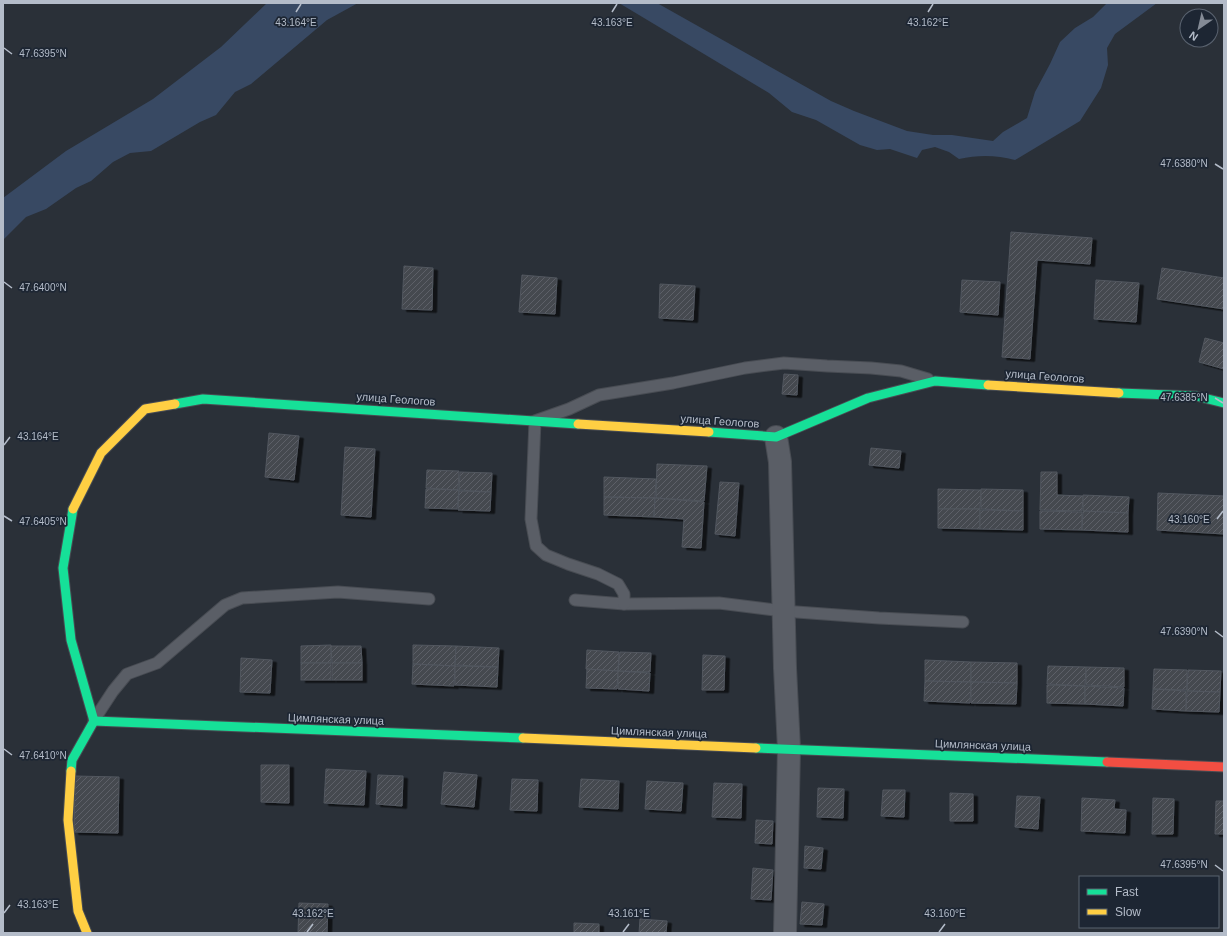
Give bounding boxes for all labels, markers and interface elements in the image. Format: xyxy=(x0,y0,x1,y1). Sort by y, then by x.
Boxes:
north arrow xyxy=(1179,8,1219,48)
text: 43.164°E xyxy=(275,17,317,28)
text: 43.163°E xyxy=(591,17,633,28)
text: 43.162°E xyxy=(907,17,949,28)
text: N xyxy=(1187,29,1200,43)
text: 47.6395°N xyxy=(19,48,67,59)
text: 47.6380°N xyxy=(1160,158,1208,169)
text: 47.6400°N xyxy=(19,282,67,293)
street label: улица Геологов xyxy=(1005,367,1085,385)
street label: улица Геологов xyxy=(356,390,436,408)
text: 47.6385°N xyxy=(1160,392,1208,403)
street label: улица Геологов xyxy=(680,412,760,430)
text: 43.164°E xyxy=(17,431,59,442)
text: 43.160°E xyxy=(1168,514,1210,525)
text: 47.6405°N xyxy=(19,516,67,527)
text: 47.6390°N xyxy=(1160,626,1208,637)
street label: Цимлянская улица xyxy=(288,711,385,727)
street label: Цимлянская улица xyxy=(611,724,708,740)
street label: Цимлянская улица xyxy=(935,737,1032,753)
text: 47.6410°N xyxy=(19,750,67,761)
text: 47.6395°N xyxy=(1160,859,1208,870)
legend xyxy=(1079,876,1219,928)
text: Fast xyxy=(1115,885,1139,899)
text: 43.163°E xyxy=(17,899,59,910)
text: Slow xyxy=(1115,905,1141,919)
text: 43.162°E xyxy=(292,908,334,919)
text: 43.161°E xyxy=(608,908,650,919)
text: 43.160°E xyxy=(924,908,966,919)

